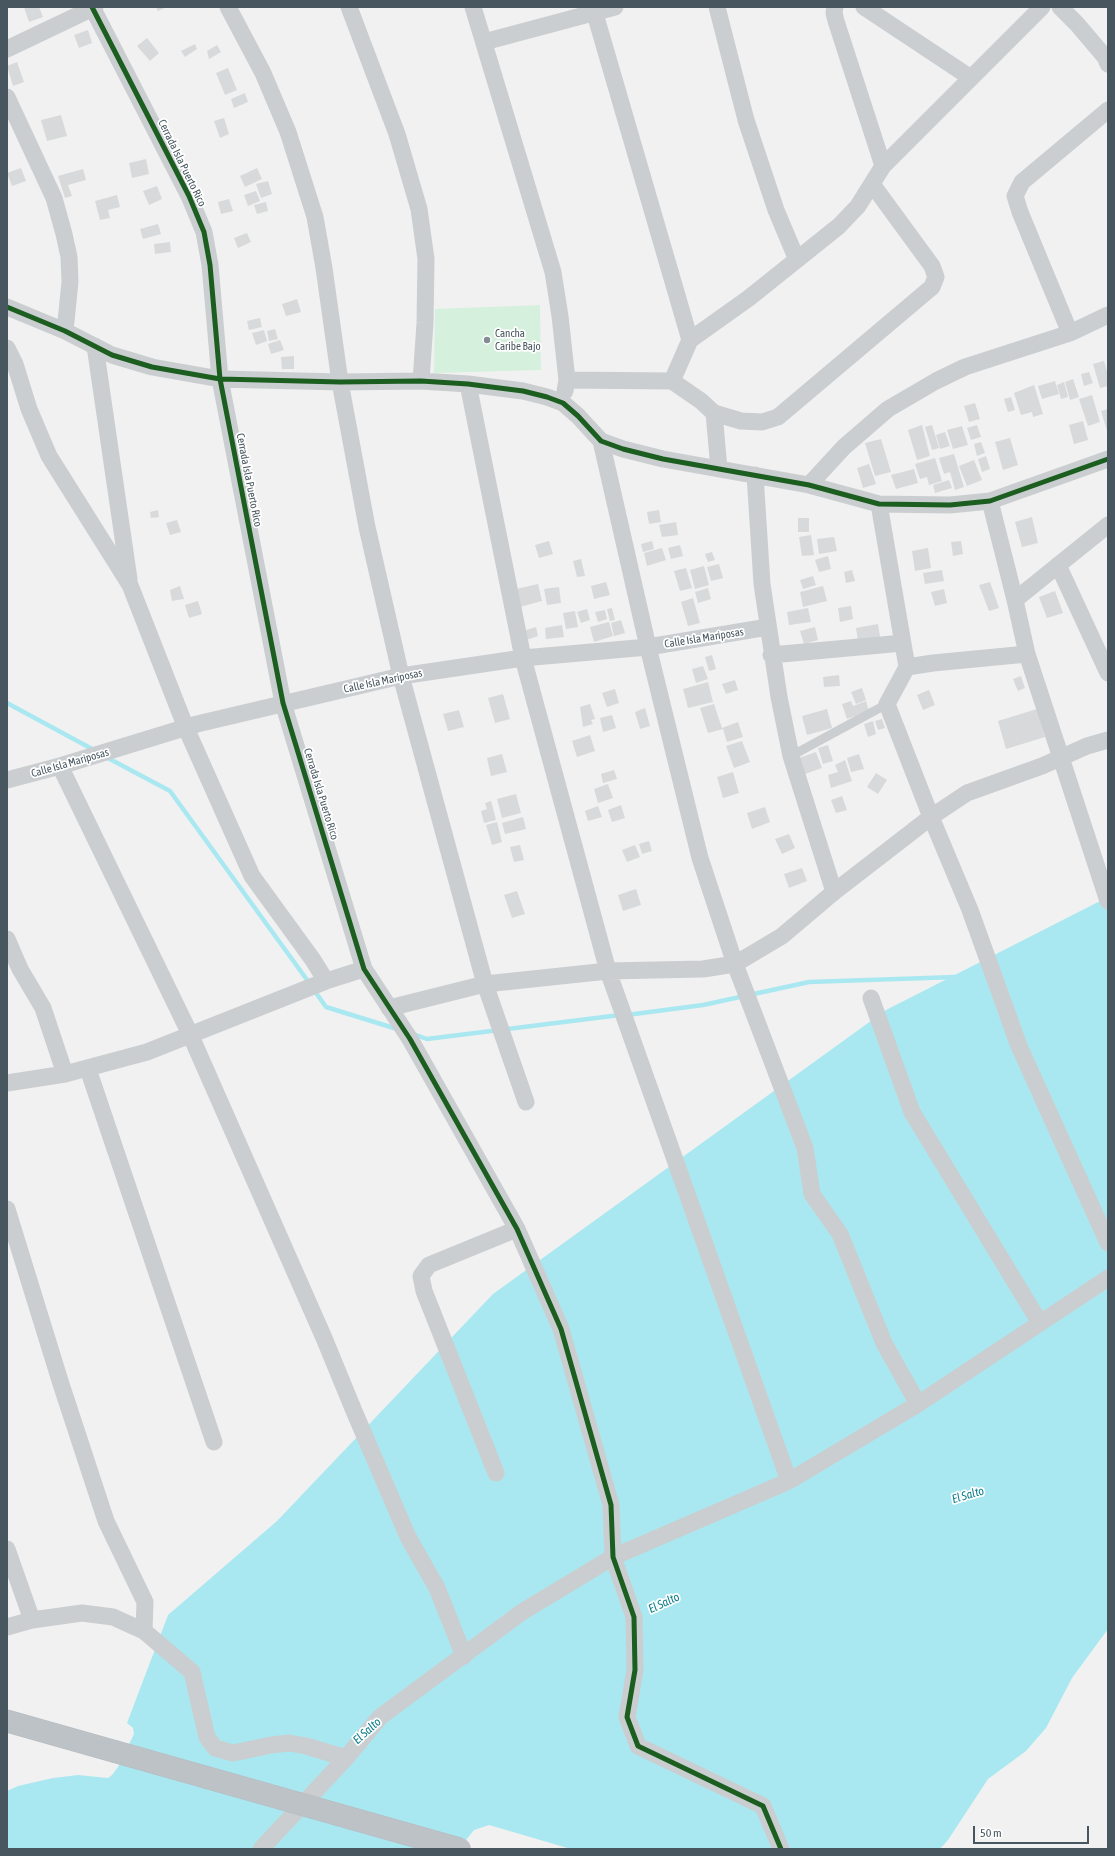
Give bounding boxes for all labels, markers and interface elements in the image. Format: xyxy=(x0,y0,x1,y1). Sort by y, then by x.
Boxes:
street label: Cerrada Isla Puerto Rico xyxy=(155,117,209,209)
place label: Cancha Caribe Bajo xyxy=(495,327,541,353)
marker: Cancha Caribe Bajo xyxy=(482,335,492,345)
street label: Cerrada Isla Puerto Rico xyxy=(233,432,265,528)
street label: Calle Isla Mariposas xyxy=(663,625,745,651)
street label: Calle Isla Mariposas xyxy=(342,666,424,696)
street label: Calle Isla Mariposas xyxy=(30,746,110,780)
street label: Cerrada Isla Puerto Rico xyxy=(301,747,341,841)
water label: El Salto xyxy=(950,1484,986,1506)
water label: El Salto xyxy=(646,1590,682,1616)
water label: El Salto xyxy=(350,1715,384,1747)
scale bar xyxy=(975,1818,1091,1844)
text: 50 m xyxy=(980,1826,1002,1840)

